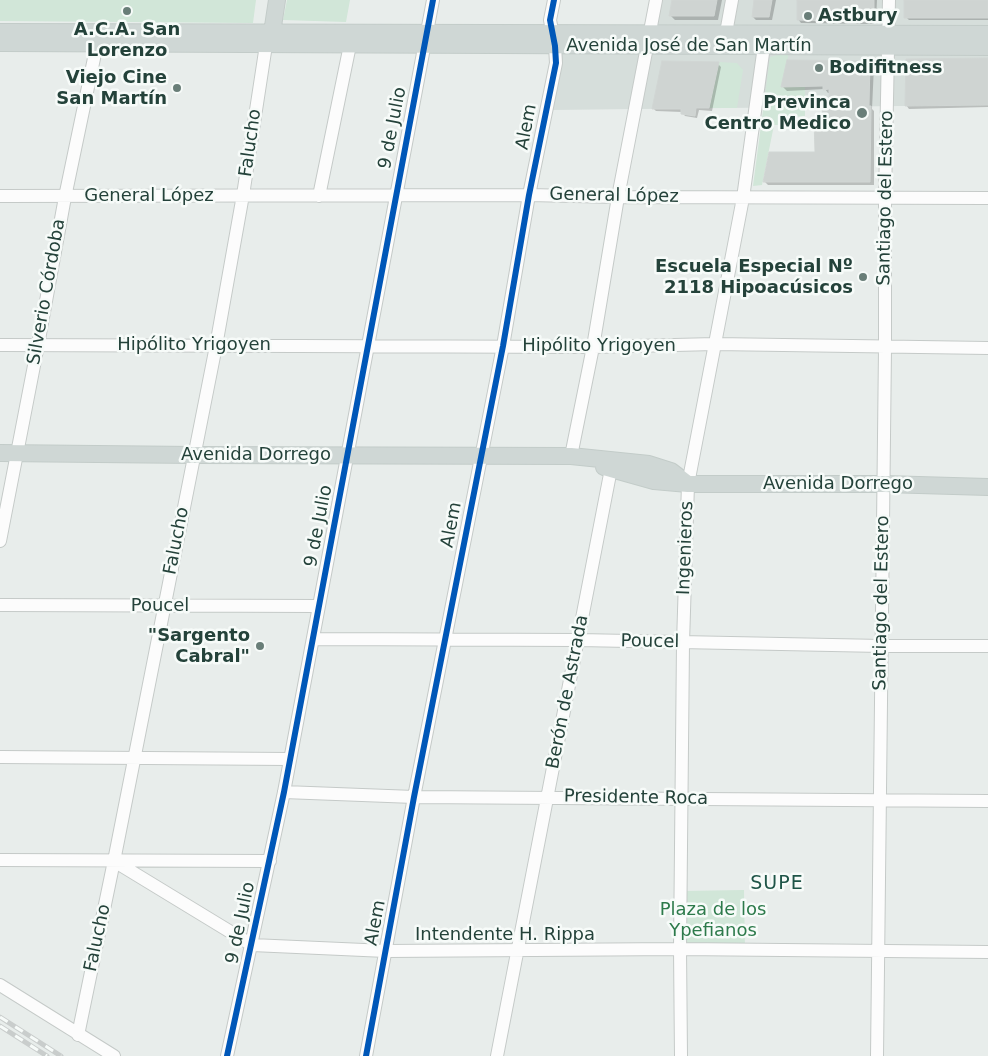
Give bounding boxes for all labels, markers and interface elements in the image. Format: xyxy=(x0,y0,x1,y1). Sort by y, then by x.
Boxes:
marker: A.C.A. San Lorenzo xyxy=(121,5,133,17)
place label: Astbury xyxy=(818,5,898,27)
marker: Astbury xyxy=(802,10,814,22)
place label: A.C.A. San Lorenzo xyxy=(74,19,180,62)
street label: Avenida José de San Martín xyxy=(566,35,812,57)
place label: Bodifitness xyxy=(829,57,943,79)
marker: Bodifitness xyxy=(813,62,825,74)
place label: Viejo Cine San Martín xyxy=(56,67,167,110)
marker: Viejo Cine San Martín xyxy=(171,82,183,94)
street label: 9 de Julio xyxy=(374,85,412,171)
place label: Previnca Centro Medico xyxy=(704,92,851,134)
street label: Alem xyxy=(512,102,542,152)
marker: Previnca Centro Medico xyxy=(855,106,869,120)
street label: Falucho xyxy=(236,108,266,178)
street label: Santiago del Estero xyxy=(874,110,898,286)
street label: General López xyxy=(549,184,679,208)
street label: General López xyxy=(84,185,214,207)
street label: Silverio Córdoba xyxy=(24,217,70,367)
place label: Escuela Especial Nº 2118 Hipoacúsicos xyxy=(655,256,853,298)
marker: Escuela Especial Nº 2118 Hipoacúsicos xyxy=(857,271,869,283)
street label: Hipólito Yrigoyen xyxy=(117,334,271,356)
street label: Hipólito Yrigoyen xyxy=(522,335,676,357)
street label: Avenida Dorrego xyxy=(181,444,331,466)
street label: Avenida Dorrego xyxy=(763,473,913,495)
street label: 9 de Julio xyxy=(300,483,338,569)
street label: Alem xyxy=(437,500,467,550)
street label: Ingenieros xyxy=(674,501,698,595)
street label: Falucho xyxy=(160,505,194,577)
street label: Santiago del Estero xyxy=(870,515,894,691)
street label: Poucel xyxy=(131,595,189,617)
street label: Berón de Astrada xyxy=(542,613,594,771)
place label: "Sargento Cabral" xyxy=(148,625,250,668)
street label: Poucel xyxy=(621,631,679,653)
marker: "Sargento Cabral" xyxy=(254,640,266,652)
street label: Presidente Roca xyxy=(564,786,708,810)
district label: SUPE xyxy=(750,873,804,895)
street label: 9 de Julio xyxy=(222,880,260,966)
street label: Alem xyxy=(361,898,391,948)
park label: Plaza de los Ypefianos xyxy=(660,899,766,942)
street label: Falucho xyxy=(80,902,116,974)
street label: Intendente H. Rippa xyxy=(415,924,595,946)

